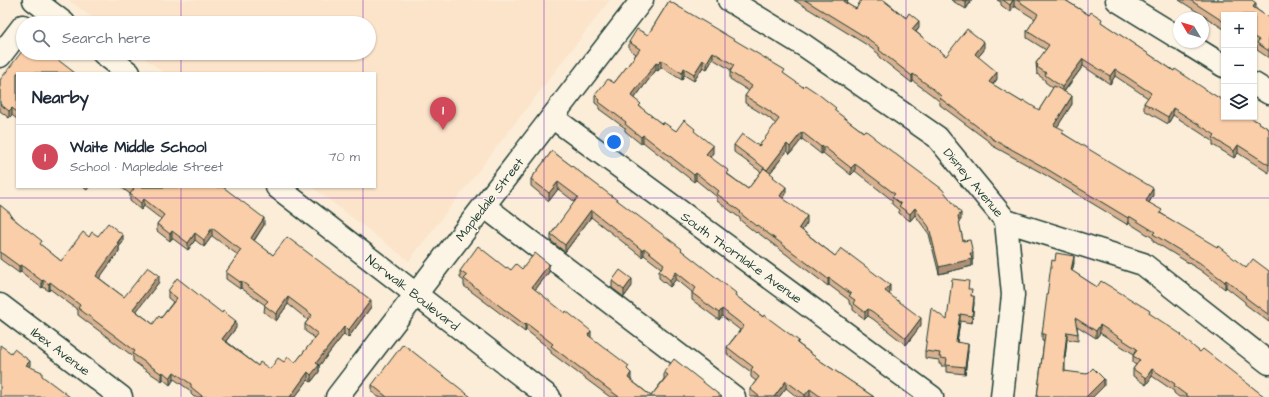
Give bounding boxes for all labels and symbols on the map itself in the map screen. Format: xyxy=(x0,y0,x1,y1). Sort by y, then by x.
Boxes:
north arrow xyxy=(1173,12,1209,48)
pin: 1 xyxy=(430,97,456,130)
your location xyxy=(604,132,624,152)
street label: Disney Avenue xyxy=(938,144,1007,222)
street label: Mapledale Street xyxy=(451,154,529,245)
street label: South Thornlake Avenue xyxy=(677,208,806,308)
street label: Norwalk Boulevard xyxy=(362,250,463,335)
street label: Ibex Avenue xyxy=(27,324,94,380)

